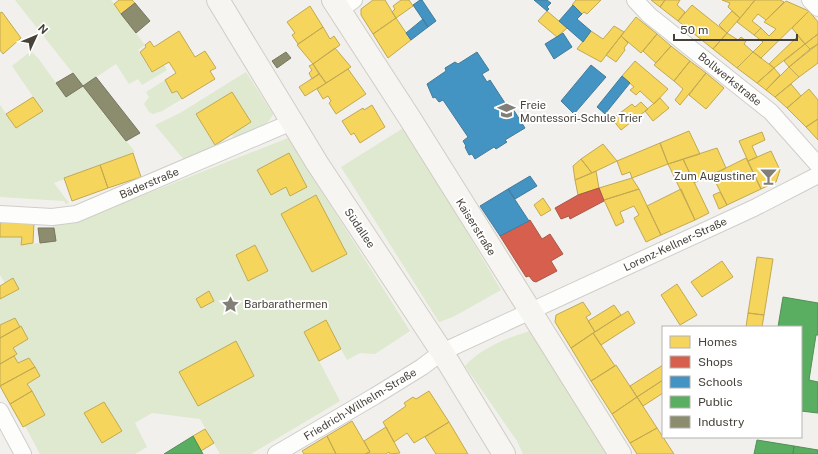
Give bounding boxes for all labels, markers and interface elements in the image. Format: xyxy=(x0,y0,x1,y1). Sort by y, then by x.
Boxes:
north arrow xyxy=(16,16,56,56)
scale bar xyxy=(674,16,797,42)
text: N xyxy=(36,22,50,36)
text: 50 m xyxy=(680,23,708,37)
street label: Bollwerkstraße xyxy=(696,50,764,108)
place label: Freie Montessori-Schule Trier xyxy=(520,99,642,124)
school or university icon: Freie Montessori-Schule Trier xyxy=(497,101,517,121)
street label: Bäderstraße xyxy=(118,165,180,201)
bar icon: Zum Augustiner xyxy=(759,166,779,186)
place label: Zum Augustiner xyxy=(674,170,756,182)
street label: Kaiserstraße xyxy=(454,196,498,258)
street label: Südallee xyxy=(342,206,378,250)
street label: Lorenz-Kellner-Straße xyxy=(621,215,729,273)
place icon: Barbarathermen xyxy=(221,294,241,314)
place label: Barbarathermen xyxy=(244,298,328,310)
legend xyxy=(662,326,802,438)
text: Homes xyxy=(698,335,737,349)
text: Shops xyxy=(698,355,733,369)
street label: Friedrich-Wilhelm-Straße xyxy=(302,366,418,442)
text: Schools xyxy=(698,375,743,389)
text: Public xyxy=(698,395,733,409)
text: Industry xyxy=(698,415,745,429)

